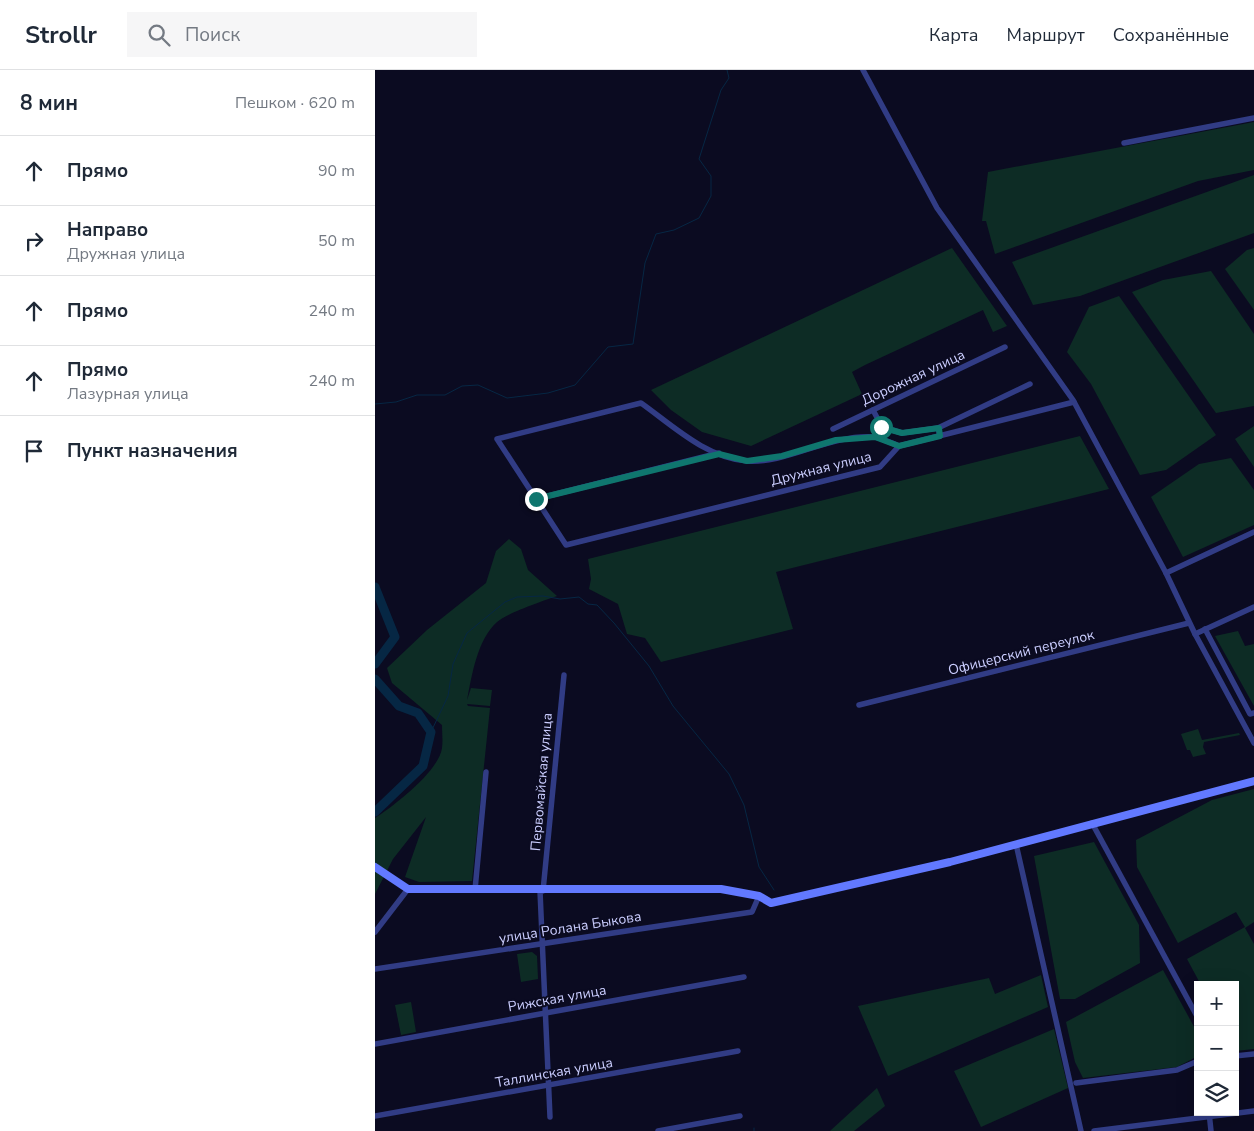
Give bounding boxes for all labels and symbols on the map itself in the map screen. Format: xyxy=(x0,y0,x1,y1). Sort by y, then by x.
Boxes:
street label: Дорожная улица xyxy=(858,345,968,410)
route start xyxy=(870,416,893,439)
street label: Дружная улица xyxy=(769,447,874,490)
route end xyxy=(525,488,548,511)
street label: Офицерский переулок xyxy=(946,625,1097,680)
street label: Первомайская улица xyxy=(526,712,557,852)
street label: улица Ролана Быкова xyxy=(497,907,643,948)
street label: Рижская улица xyxy=(506,980,608,1016)
street label: Таллинская улица xyxy=(494,1053,614,1092)

